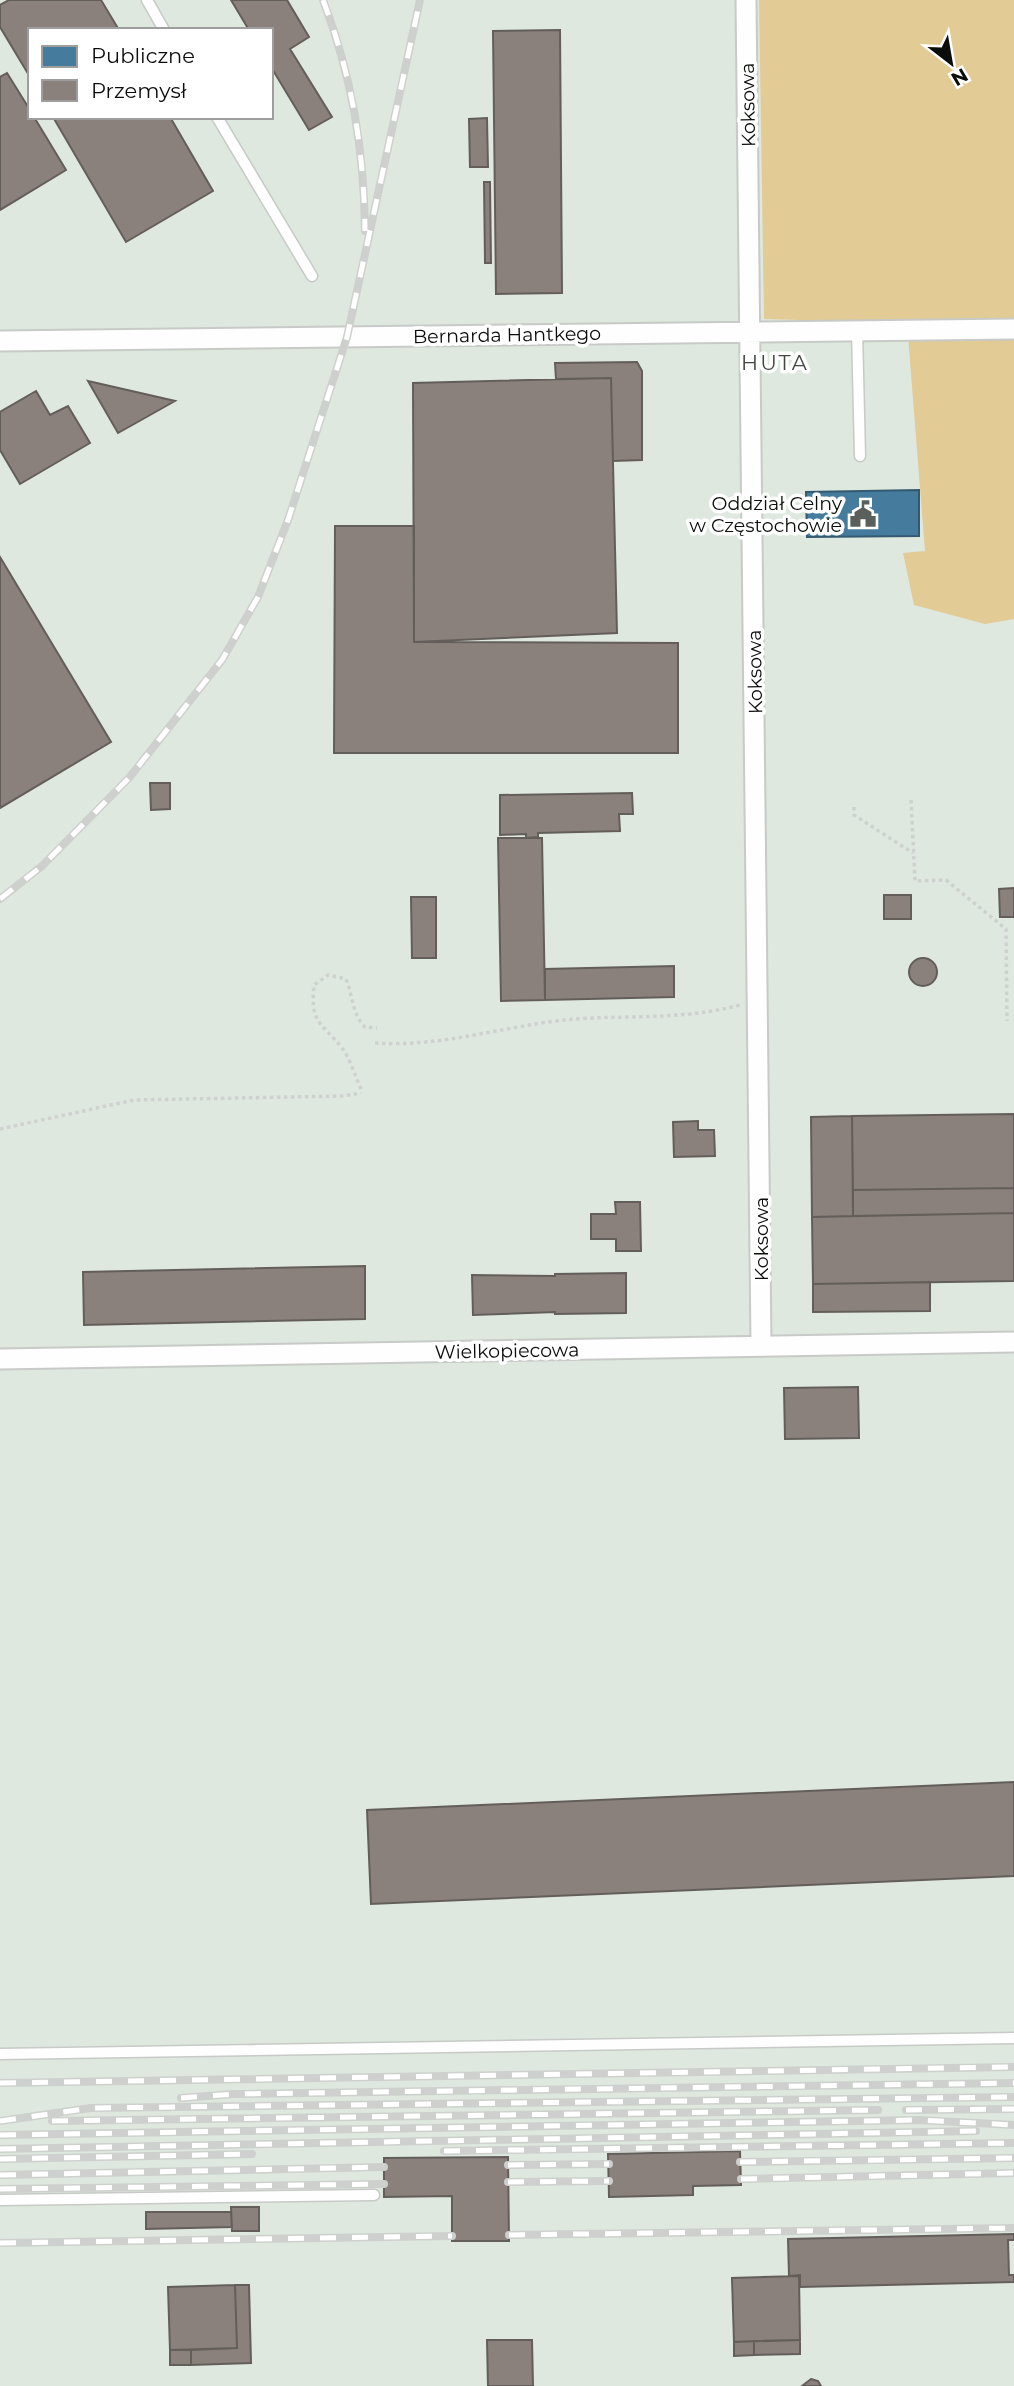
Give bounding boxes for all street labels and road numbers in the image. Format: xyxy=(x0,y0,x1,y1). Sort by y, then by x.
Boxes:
street label: Koksowa xyxy=(736,63,760,147)
street label: Bernarda Hantkego xyxy=(413,322,601,348)
street label: Koksowa xyxy=(743,630,767,714)
street label: Koksowa xyxy=(750,1197,773,1281)
street label: Wielkopiecowa xyxy=(435,1338,579,1364)

